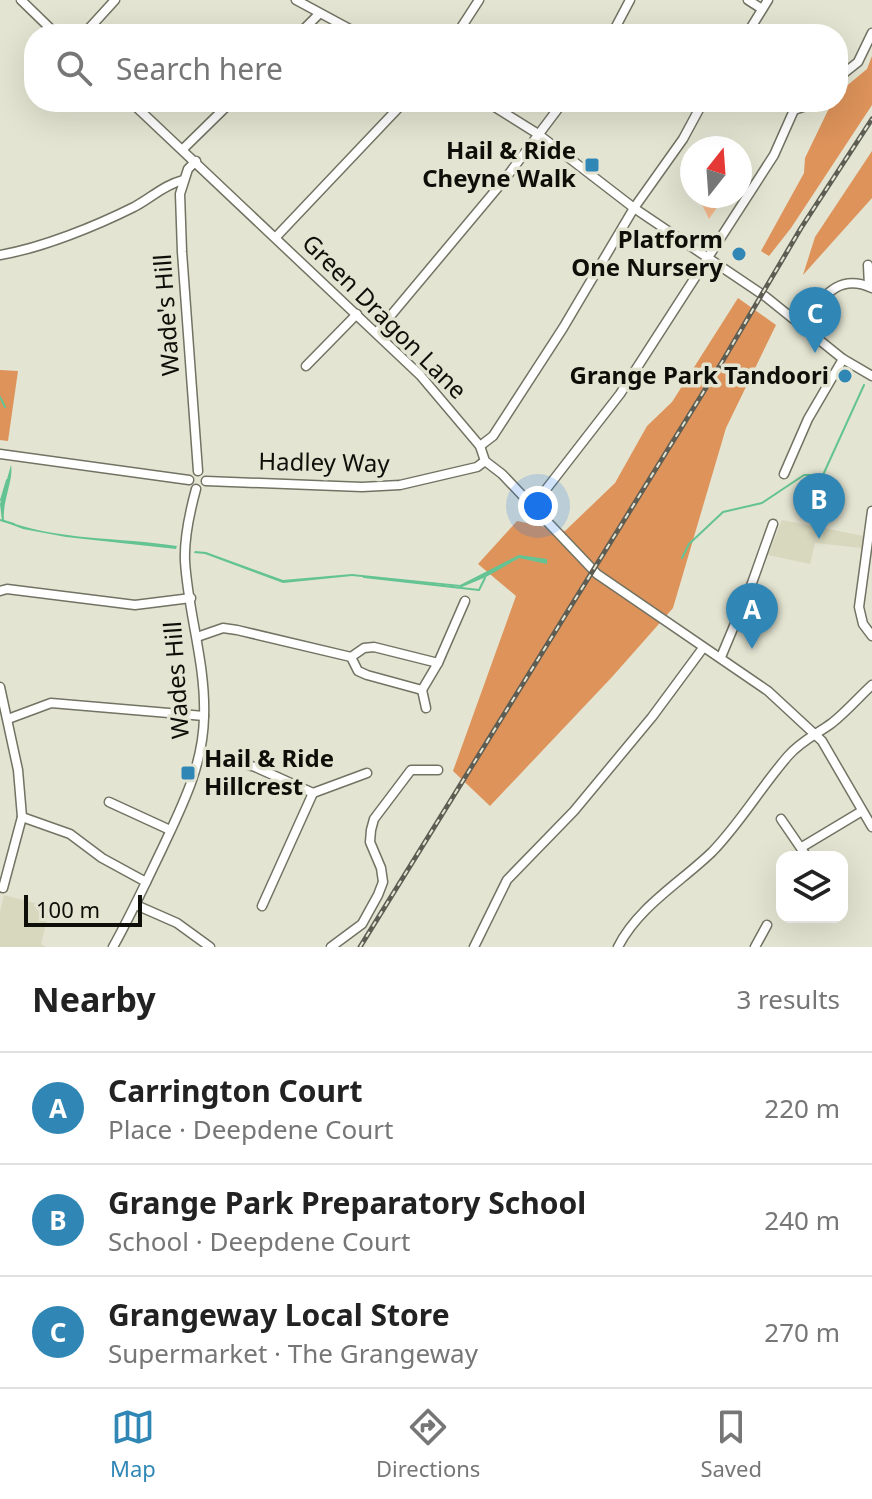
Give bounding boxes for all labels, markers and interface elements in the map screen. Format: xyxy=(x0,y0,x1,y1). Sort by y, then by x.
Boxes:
search box xyxy=(24,24,848,112)
icon: search xyxy=(52,46,96,90)
text: Search here xyxy=(116,48,283,89)
place label: Hail & Ride Cheyne Walk xyxy=(422,133,576,194)
north arrow xyxy=(680,136,752,208)
marker: Hail & Ride Cheyne Walk xyxy=(583,156,601,174)
place label: Platform One Nursery xyxy=(571,222,723,283)
street label: Green Dragon Lane xyxy=(296,226,475,405)
marker: Platform One Nursery xyxy=(730,245,748,263)
street label: Wade's Hill xyxy=(145,253,186,377)
pin: C xyxy=(789,287,841,353)
place label: Grange Park Tandoori xyxy=(570,358,829,391)
marker: Grange Park Tandoori xyxy=(836,367,854,385)
street label: Hadley Way xyxy=(258,444,391,479)
pin: B xyxy=(793,473,845,539)
your location xyxy=(518,486,558,526)
pin: A xyxy=(726,583,778,649)
street label: Wades Hill xyxy=(155,620,196,740)
place label: Hail & Ride Hillcrest xyxy=(204,741,334,802)
marker: Hail & Ride Hillcrest xyxy=(179,764,197,782)
map controls xyxy=(776,851,848,923)
button: layers xyxy=(776,851,848,923)
scale bar xyxy=(24,891,142,927)
text: 100 m xyxy=(36,894,100,924)
text: Nearby xyxy=(32,976,156,1022)
text: 3 results xyxy=(736,981,840,1017)
text: Carrington Court xyxy=(108,1070,363,1111)
text: A xyxy=(49,1090,67,1126)
text: 220 m xyxy=(764,1090,840,1126)
text: Place · Deepdene Court xyxy=(108,1111,393,1147)
text: Grange Park Preparatory School xyxy=(108,1182,586,1223)
text: B xyxy=(49,1202,67,1238)
text: 240 m xyxy=(764,1202,840,1238)
text: School · Deepdene Court xyxy=(108,1223,410,1259)
text: Grangeway Local Store xyxy=(108,1294,450,1335)
text: C xyxy=(50,1314,66,1350)
text: 270 m xyxy=(764,1314,840,1350)
text: Supermarket · The Grangeway xyxy=(108,1335,478,1371)
tab: Map xyxy=(110,1405,156,1483)
tab: Directions xyxy=(376,1405,480,1483)
tab: Saved xyxy=(700,1405,762,1483)

